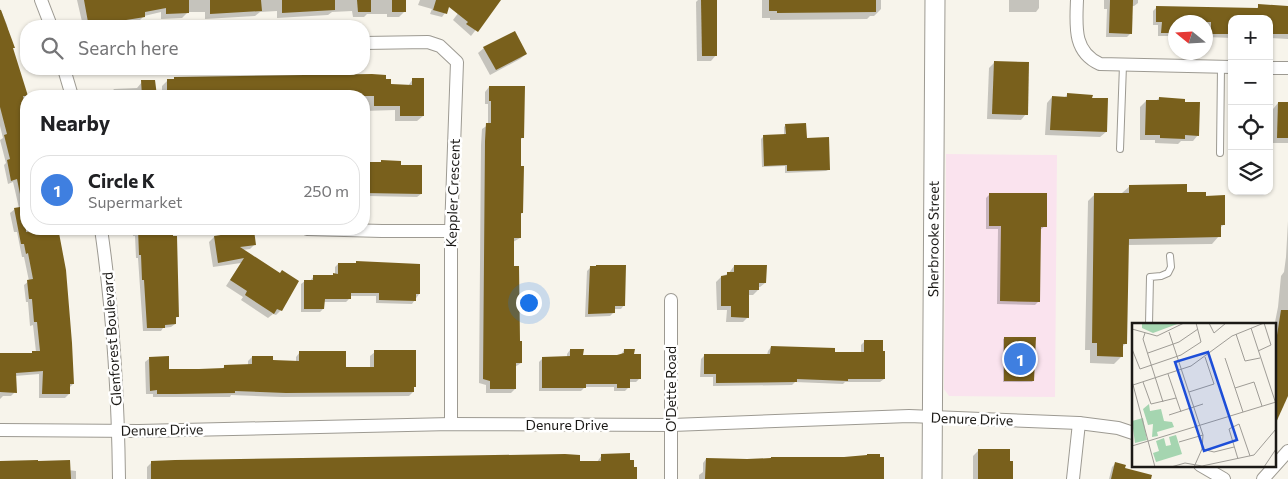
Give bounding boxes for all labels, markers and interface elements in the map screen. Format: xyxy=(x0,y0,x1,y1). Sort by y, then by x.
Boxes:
north arrow xyxy=(1168,15,1213,60)
map controls xyxy=(1228,15,1273,195)
button: + xyxy=(1228,15,1273,60)
search box xyxy=(20,20,370,75)
icon: search xyxy=(38,34,66,62)
text: Search here xyxy=(78,36,178,59)
button: − xyxy=(1228,60,1273,105)
button: locate xyxy=(1228,105,1273,150)
text: Nearby xyxy=(40,110,110,135)
street label: Keppler Crescent xyxy=(442,138,463,248)
button: layers xyxy=(1228,150,1273,195)
text: Circle K xyxy=(88,169,155,192)
street label: Sherbrooke Street xyxy=(924,180,942,297)
text: 1 xyxy=(53,181,61,200)
text: 250 m xyxy=(303,181,349,200)
text: Supermarket xyxy=(88,192,183,211)
street label: Glenforest Boulevard xyxy=(98,272,125,406)
your location xyxy=(516,290,542,316)
inset map xyxy=(1132,323,1276,466)
pin: 1 xyxy=(1004,340,1036,378)
street label: O'Dette Road xyxy=(662,346,679,432)
street label: Denure Drive xyxy=(930,409,1014,428)
street label: Denure Drive xyxy=(526,416,608,433)
street label: Denure Drive xyxy=(120,420,204,439)

